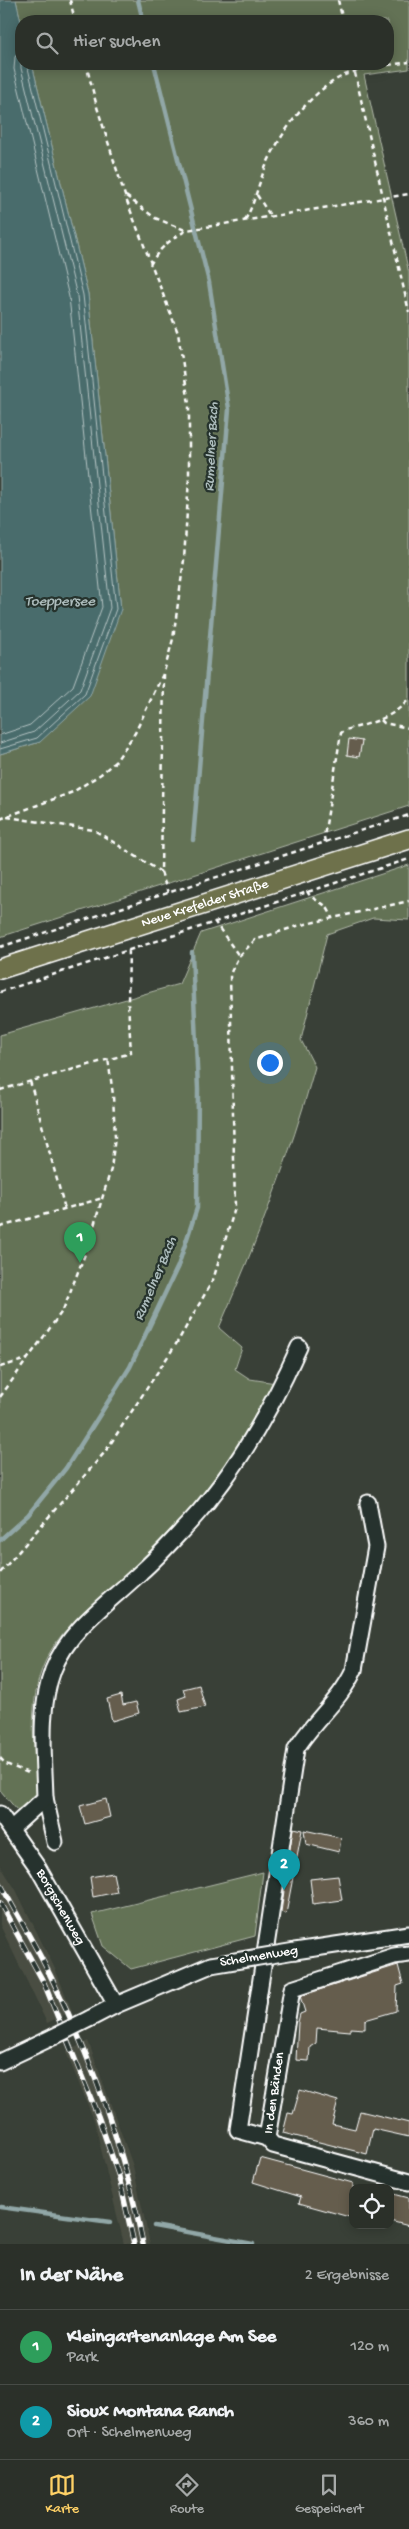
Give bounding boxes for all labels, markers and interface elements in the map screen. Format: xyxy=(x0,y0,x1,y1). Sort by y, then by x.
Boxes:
search box xyxy=(15,15,394,70)
icon: search xyxy=(33,29,61,57)
text: Hier suchen xyxy=(73,31,160,54)
water label: Rumelner Bach xyxy=(201,401,223,492)
water label: Toeppersee xyxy=(25,593,96,611)
street label: Neue Krefelder Straße xyxy=(139,875,271,932)
your location xyxy=(257,1050,283,1076)
pin: 1 xyxy=(64,1222,96,1263)
water label: Rumelner Bach xyxy=(130,1233,182,1324)
pin: 2 xyxy=(268,1849,300,1890)
street label: Borgschenweg xyxy=(31,1865,89,1948)
street label: Schelmenweg xyxy=(219,1942,299,1972)
street label: In den Bänden xyxy=(261,2051,289,2135)
map controls xyxy=(349,2184,394,2229)
button: locate xyxy=(349,2184,394,2229)
text: In der Nähe xyxy=(20,2264,123,2289)
text: 2 Ergebnisse xyxy=(305,2267,389,2286)
text: Kleingartenanlage Am See xyxy=(67,2326,276,2349)
text: 1 xyxy=(33,2338,39,2357)
text: 120 m xyxy=(350,2338,389,2357)
text: Park xyxy=(67,2349,98,2368)
text: Sioux Montana Ranch xyxy=(67,2401,234,2424)
text: 2 xyxy=(32,2413,40,2432)
text: 360 m xyxy=(348,2413,389,2432)
text: Ort · Schelmenweg xyxy=(67,2424,192,2443)
tab: Karte xyxy=(45,2471,79,2518)
tab: Route xyxy=(170,2471,204,2518)
tab: Gespeichert xyxy=(295,2471,363,2518)

